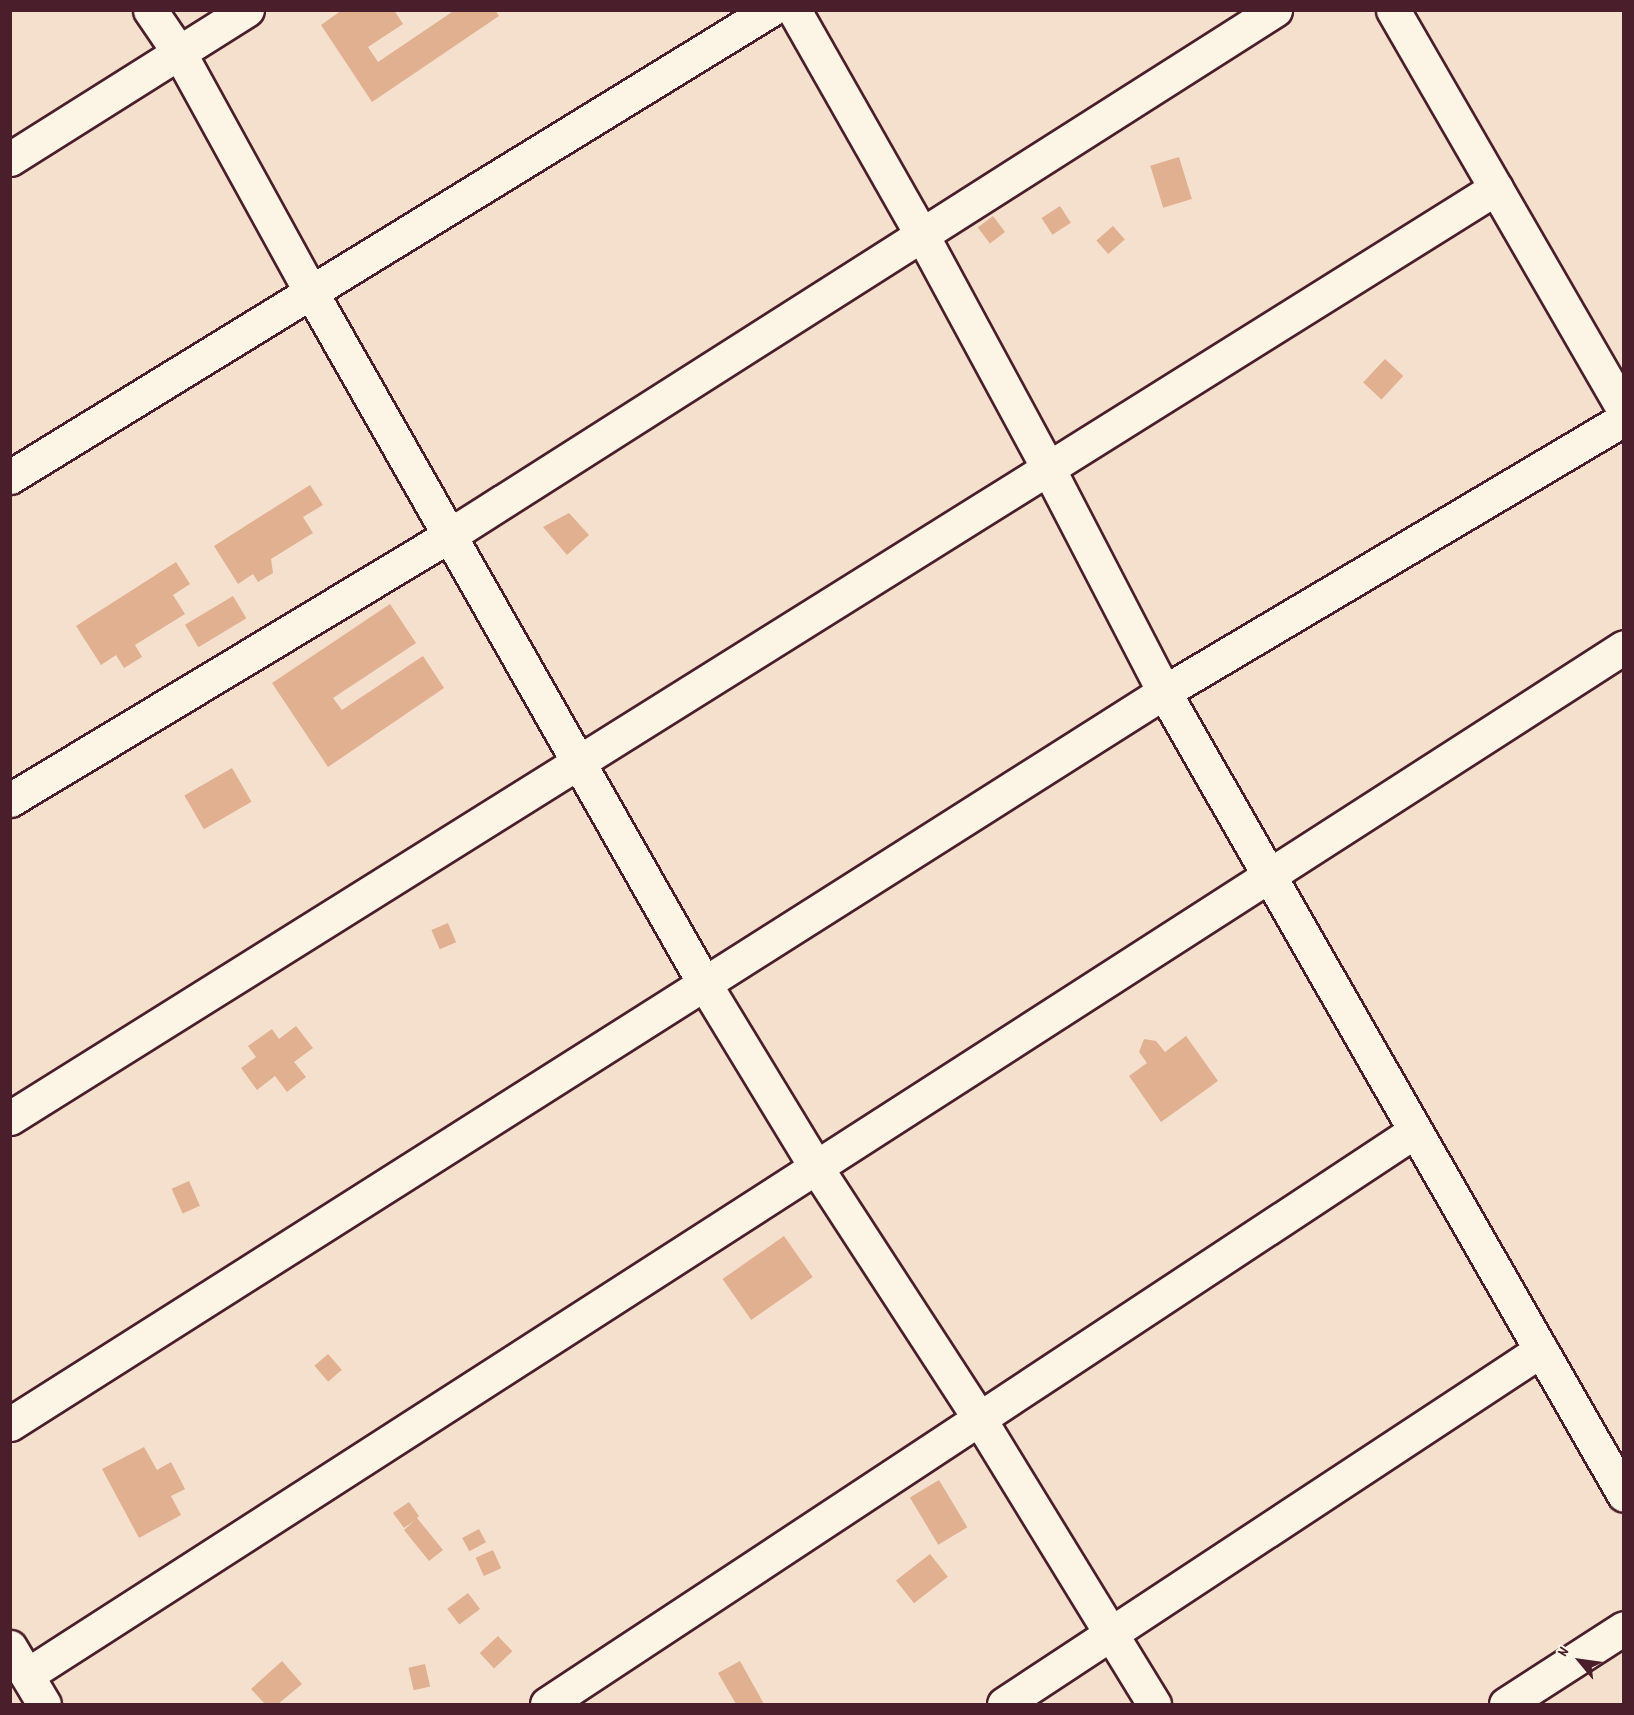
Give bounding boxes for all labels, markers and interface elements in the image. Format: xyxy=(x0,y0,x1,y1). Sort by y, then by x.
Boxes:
north arrow xyxy=(1550,1631,1610,1691)
text: N xyxy=(1552,1643,1576,1661)

